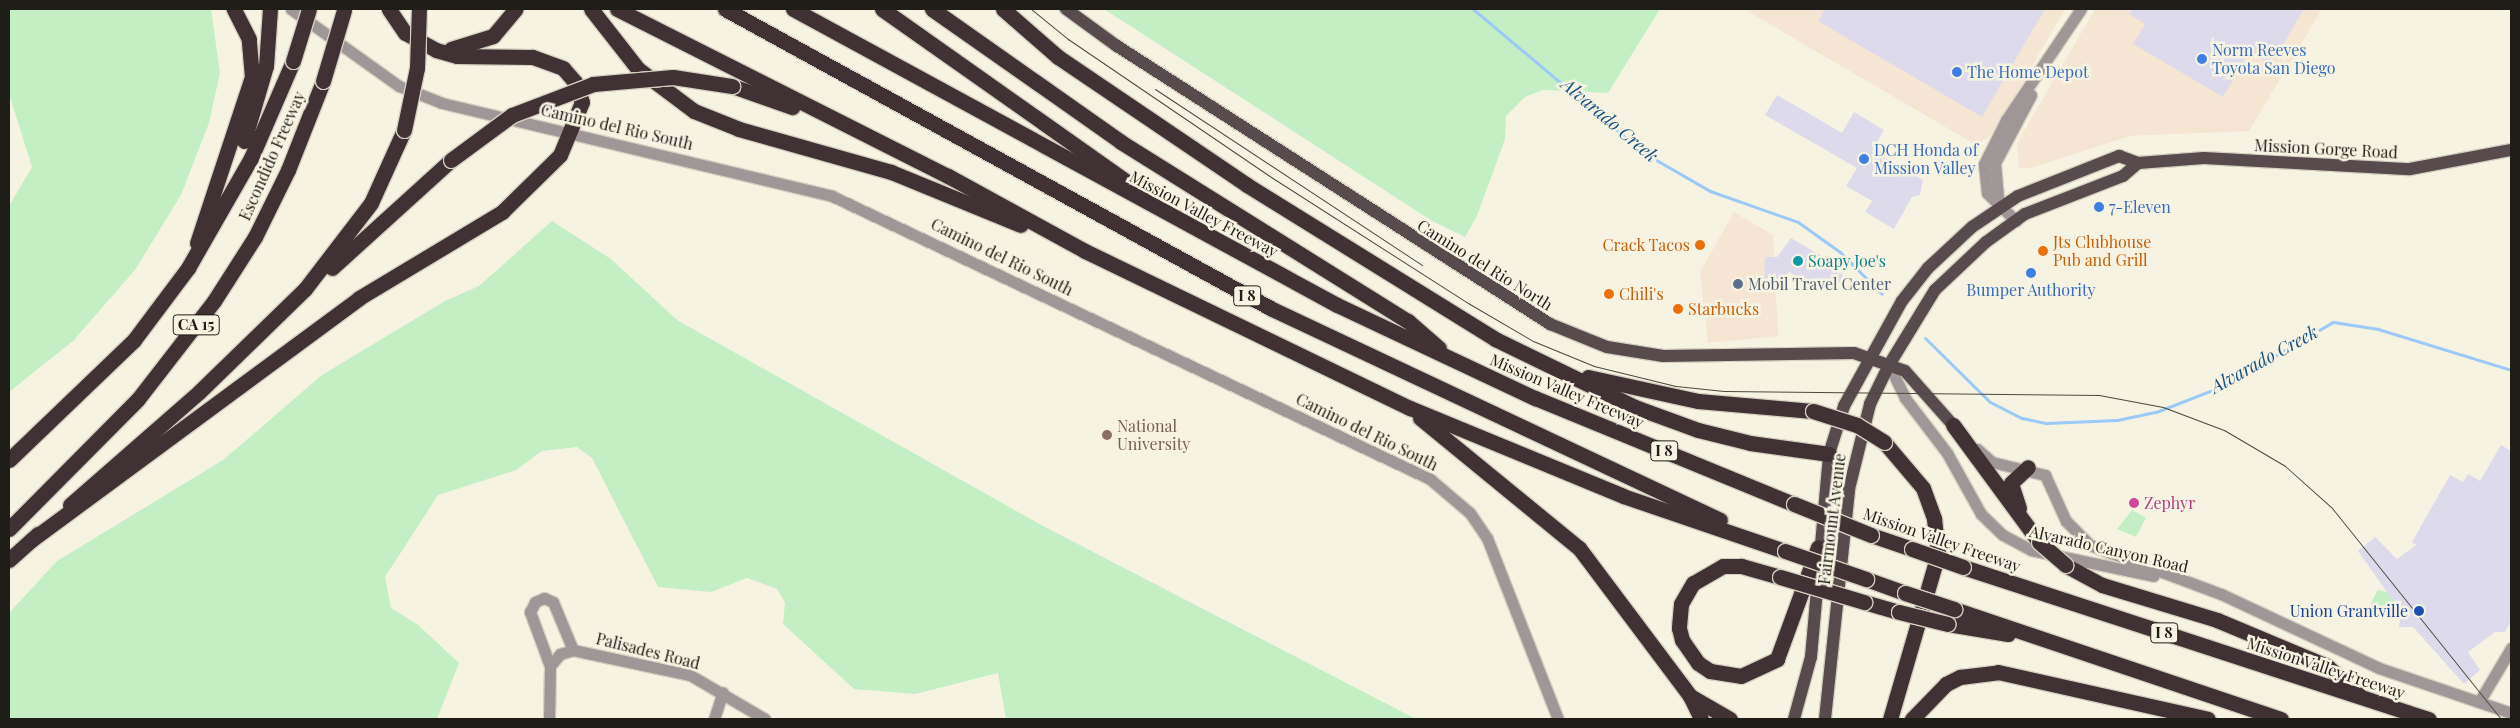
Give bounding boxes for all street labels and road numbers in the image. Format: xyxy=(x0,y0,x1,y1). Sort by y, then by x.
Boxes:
street label: Escondido Freeway xyxy=(235,89,309,223)
street label: Camino del Rio South xyxy=(539,100,695,154)
street label: Mission Gorge Road xyxy=(2254,136,2398,162)
street label: Mission Valley Freeway xyxy=(1126,167,1282,261)
street label: Camino del Rio South xyxy=(928,214,1076,300)
street label: Camino del Rio North xyxy=(1414,216,1556,314)
road number: I 8 xyxy=(1232,284,1262,308)
road number: CA 15 xyxy=(172,312,220,338)
street label: Mission Valley Freeway xyxy=(1487,350,1647,432)
street label: Camino del Rio South xyxy=(1293,389,1441,475)
road number: I 8 xyxy=(1649,438,1679,464)
street label: Fairmount Avenue xyxy=(1814,452,1850,586)
street label: Mission Valley Freeway xyxy=(1860,504,2024,576)
street label: Alvarado Canyon Road xyxy=(2028,521,2190,577)
road number: I 8 xyxy=(2149,620,2179,646)
street label: Palisades Road xyxy=(594,629,702,673)
street label: Mission Valley Freeway xyxy=(2244,633,2408,703)

